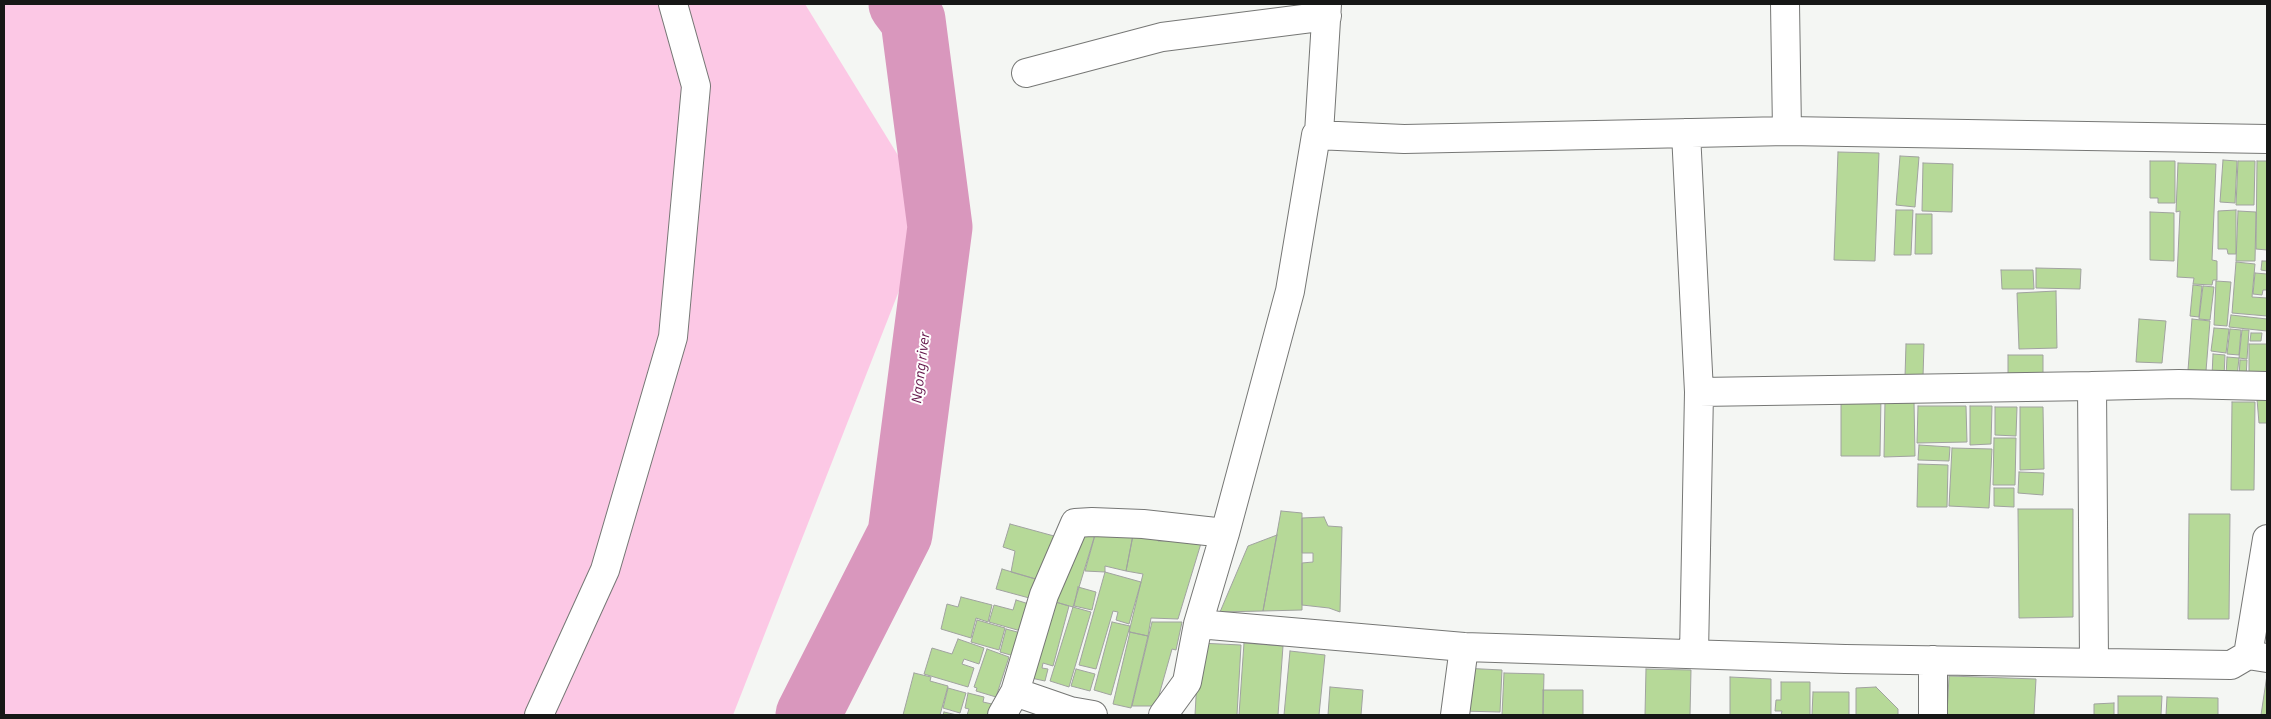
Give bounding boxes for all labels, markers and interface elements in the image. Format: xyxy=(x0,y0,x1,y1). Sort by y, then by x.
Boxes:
water label: Ngong river xyxy=(909,331,935,405)

